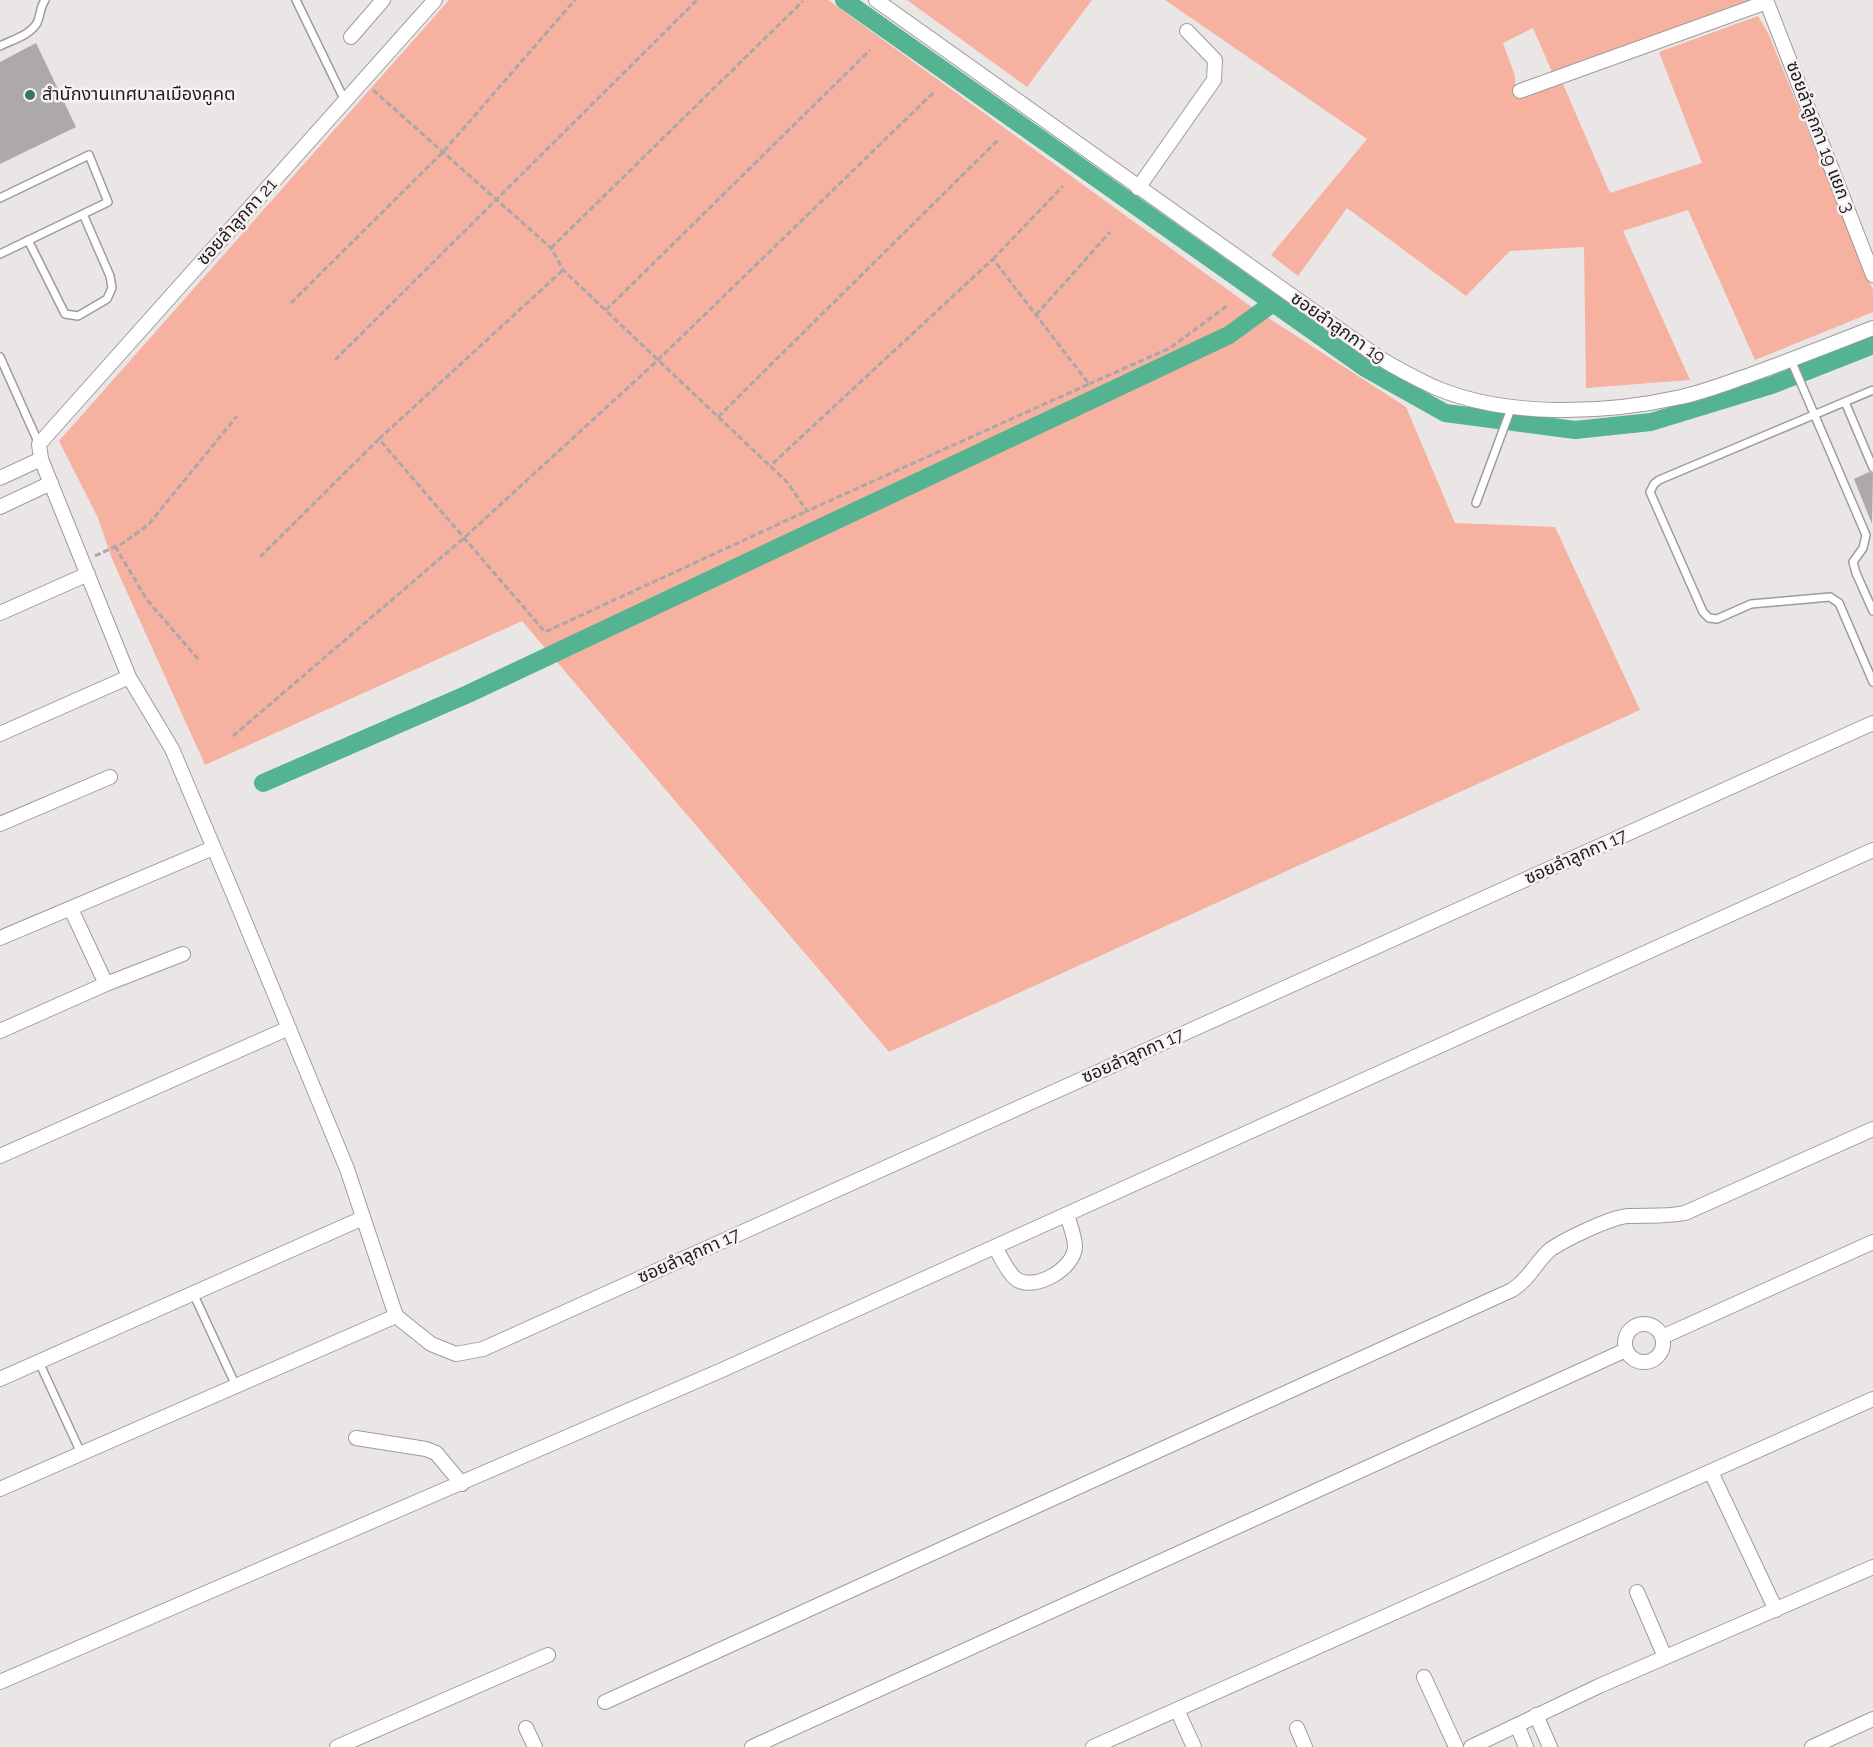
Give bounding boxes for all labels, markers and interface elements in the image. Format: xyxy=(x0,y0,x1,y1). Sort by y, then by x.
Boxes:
street label: ซอยลำลูกกา 19 แยก 3 xyxy=(1781,58,1859,216)
place label: สำนักงานเทศบาลเมืองคูคต xyxy=(42,84,235,106)
marker: สำนักงานเทศบาลเมืองคูคต xyxy=(23,88,37,102)
street label: ซอยลำลูกกา 21 xyxy=(192,174,282,270)
street label: ซอยลำลูกกา 19 xyxy=(1286,287,1390,369)
street label: ซอยลำลูกกา 17 xyxy=(1522,825,1630,889)
street label: ซอยลำลูกกา 17 xyxy=(1079,1024,1187,1088)
street label: ซอยลำลูกกา 17 xyxy=(635,1224,743,1288)

